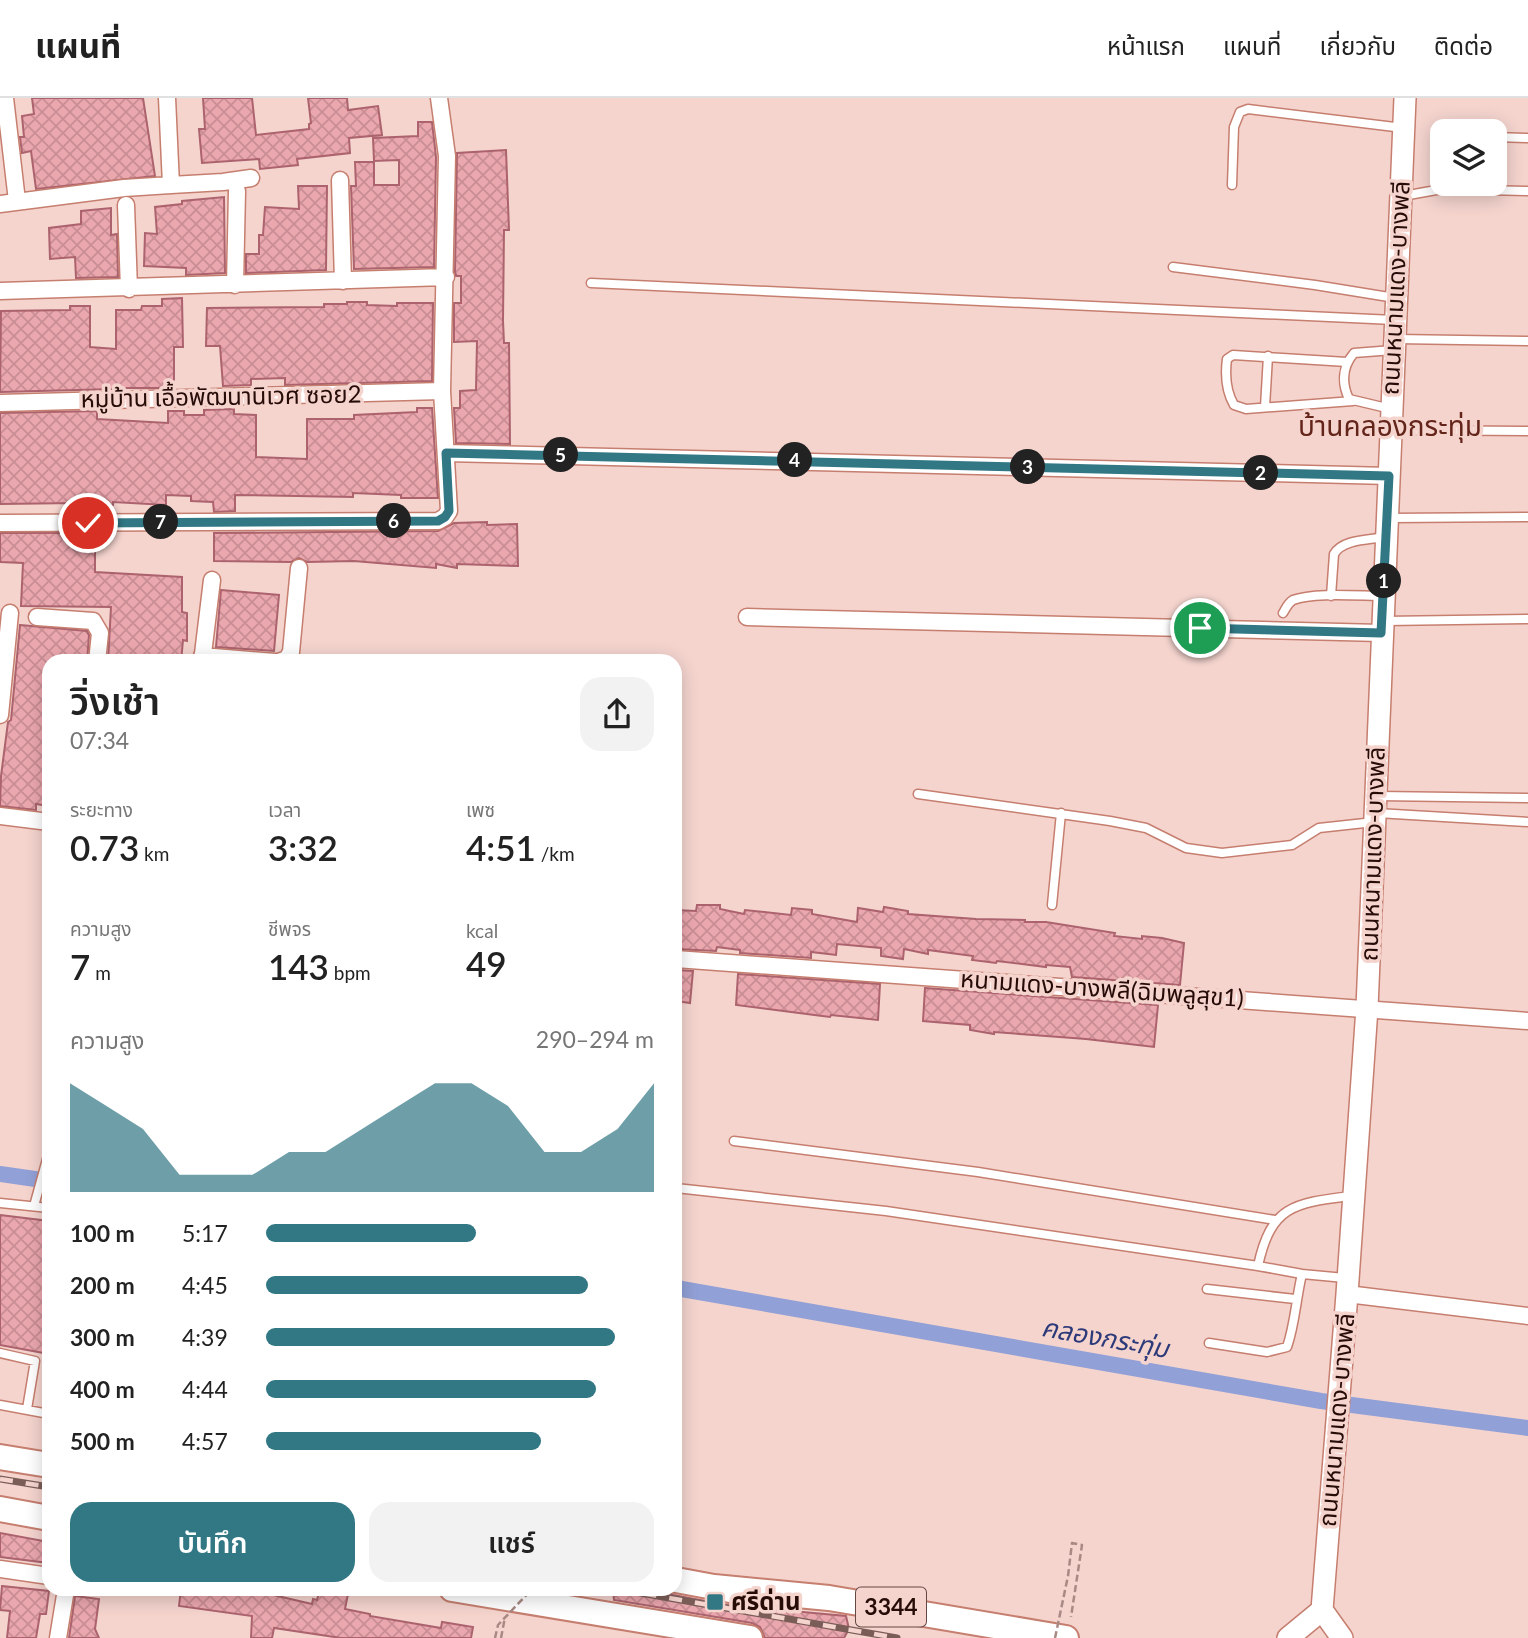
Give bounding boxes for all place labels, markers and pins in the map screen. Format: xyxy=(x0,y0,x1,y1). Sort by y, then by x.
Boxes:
pin: 5 xyxy=(544,438,578,472)
pin: 4 xyxy=(778,442,812,478)
pin: 3 xyxy=(1010,450,1046,484)
pin: 2 xyxy=(1244,456,1278,490)
pin xyxy=(58,493,118,553)
pin: 7 xyxy=(144,504,178,540)
pin: 6 xyxy=(376,504,412,538)
pin: 1 xyxy=(1366,564,1402,598)
pin xyxy=(1170,598,1230,658)
place label: ศรีด่าน xyxy=(731,1586,800,1615)
marker: ศรีด่าน xyxy=(705,1592,725,1612)

